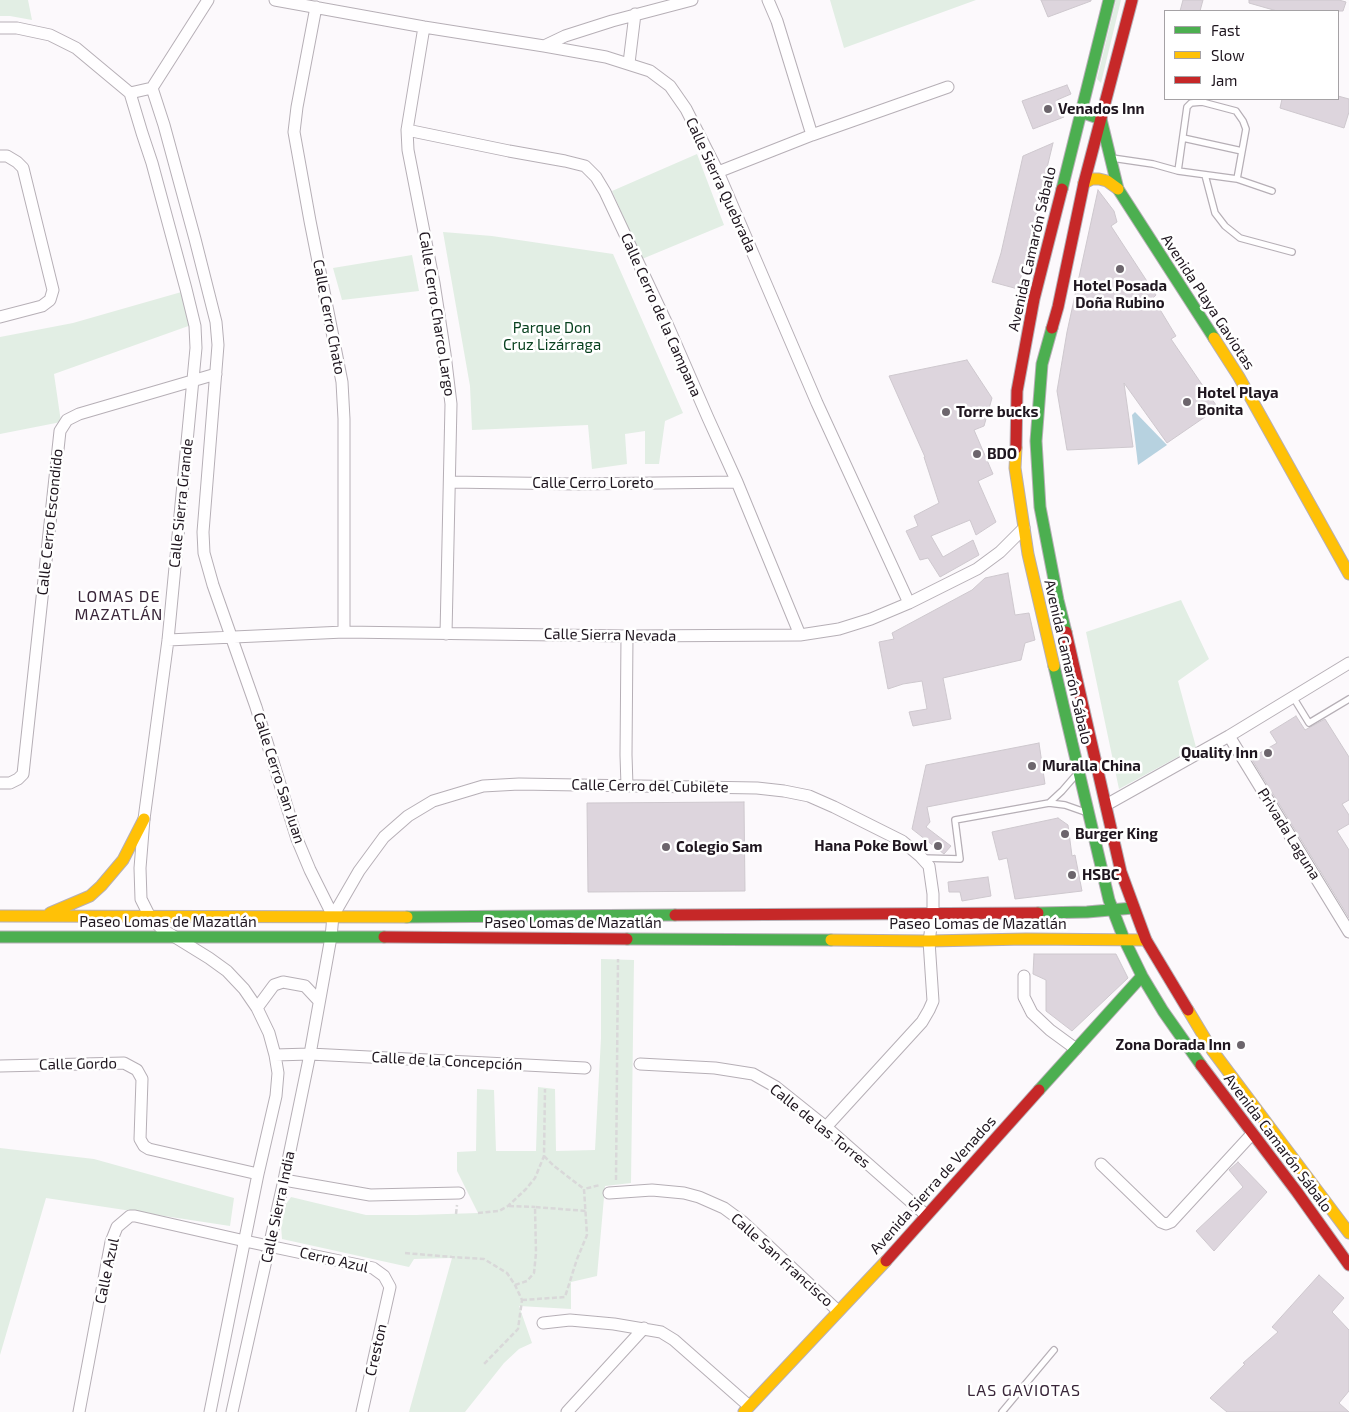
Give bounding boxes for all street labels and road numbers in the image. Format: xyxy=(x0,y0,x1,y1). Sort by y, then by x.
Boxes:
street label: Calle Sierra Quebrada xyxy=(682,115,760,255)
street label: Avenida Camarón Sábalo xyxy=(1004,165,1060,333)
street label: Calle Cerro Charco Largo xyxy=(415,230,459,398)
street label: Calle Cerro de la Campana xyxy=(617,230,705,400)
street label: Avenida Playa Gaviotas xyxy=(1157,231,1259,373)
street label: Calle Cerro Chato xyxy=(309,258,349,376)
street label: Calle Sierra Grande xyxy=(165,437,197,569)
street label: Calle Cerro Escondido xyxy=(33,448,67,596)
street label: Calle Cerro Loreto xyxy=(532,474,654,492)
street label: Avenida Camarón Sábalo xyxy=(1040,578,1096,746)
street label: Calle Sierra Nevada xyxy=(544,625,676,645)
street label: Calle Cerro San Juan xyxy=(249,710,309,846)
street label: Calle Cerro del Cubilete xyxy=(571,776,729,796)
street label: Privada Laguna xyxy=(1254,785,1324,883)
street label: Paseo Lomas de Mazatlán xyxy=(79,913,257,931)
street label: Paseo Lomas de Mazatlán xyxy=(484,914,662,932)
street label: Paseo Lomas de Mazatlán xyxy=(889,915,1067,933)
street label: Calle de la Concepción xyxy=(371,1048,523,1074)
street label: Calle Gordo xyxy=(39,1054,117,1074)
street label: Avenida Camarón Sábalo xyxy=(1220,1070,1336,1216)
street label: Calle de las Torres xyxy=(766,1080,874,1172)
street label: Avenida Sierra de Venados xyxy=(866,1112,1000,1258)
street label: Calle Sierra India xyxy=(257,1149,299,1265)
street label: Calle San Francisco xyxy=(727,1209,837,1311)
street label: Calle Azul xyxy=(91,1236,123,1306)
street label: Cerro Azul xyxy=(298,1243,370,1277)
street label: Creston xyxy=(361,1322,391,1378)

